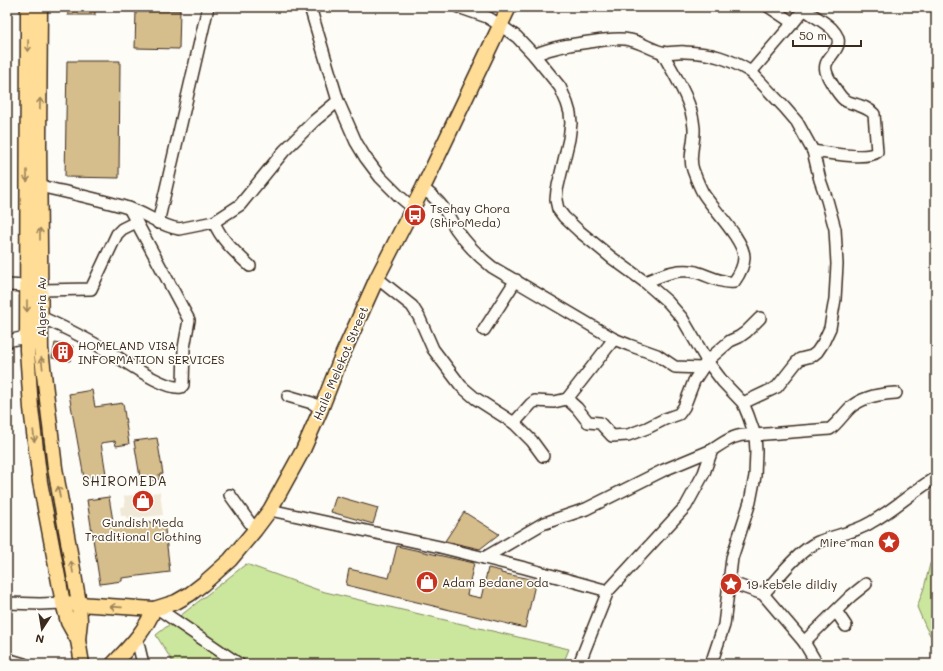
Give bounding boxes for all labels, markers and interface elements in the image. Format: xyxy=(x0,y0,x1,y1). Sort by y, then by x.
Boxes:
scale bar xyxy=(793,22,861,48)
text: 50 m xyxy=(799,27,827,43)
one-way arrow xyxy=(24,39,32,52)
one-way arrow xyxy=(36,98,44,111)
one-way arrow xyxy=(23,169,31,182)
place label: Tsehay Chora (ShiroMeda) xyxy=(430,200,510,230)
bus stop icon: Tsehay Chora (ShiroMeda) xyxy=(402,202,428,228)
one-way arrow xyxy=(36,228,44,241)
street label: Algeria Av xyxy=(33,277,49,337)
one-way arrow xyxy=(23,299,31,312)
street label: Haile Melekot Street xyxy=(309,304,371,422)
place label: HOMELAND VISA INFORMATION SERVICES xyxy=(78,337,225,367)
building icon: HOMELAND VISA INFORMATION SERVICES xyxy=(50,339,76,365)
one-way arrow xyxy=(38,357,46,370)
one-way arrow xyxy=(30,429,38,442)
district label: SHIROMEDA xyxy=(82,472,168,489)
one-way arrow xyxy=(55,486,63,499)
shop icon: Gundish Meda Traditional Clothing xyxy=(130,488,156,514)
place label: Gundish Meda Traditional Clothing xyxy=(85,514,201,544)
place icon: Mire man xyxy=(876,529,902,555)
place label: Mire man xyxy=(820,534,874,550)
one-way arrow xyxy=(68,561,76,574)
shop icon: Adam Bedane oda xyxy=(414,569,440,595)
place icon: 19 kebele dildiy xyxy=(718,571,744,597)
place label: Adam Bedane oda xyxy=(442,574,549,590)
place label: 19 kebele dildiy xyxy=(746,576,837,592)
one-way arrow xyxy=(110,603,123,610)
north arrow xyxy=(22,609,62,649)
text: N xyxy=(34,631,45,647)

